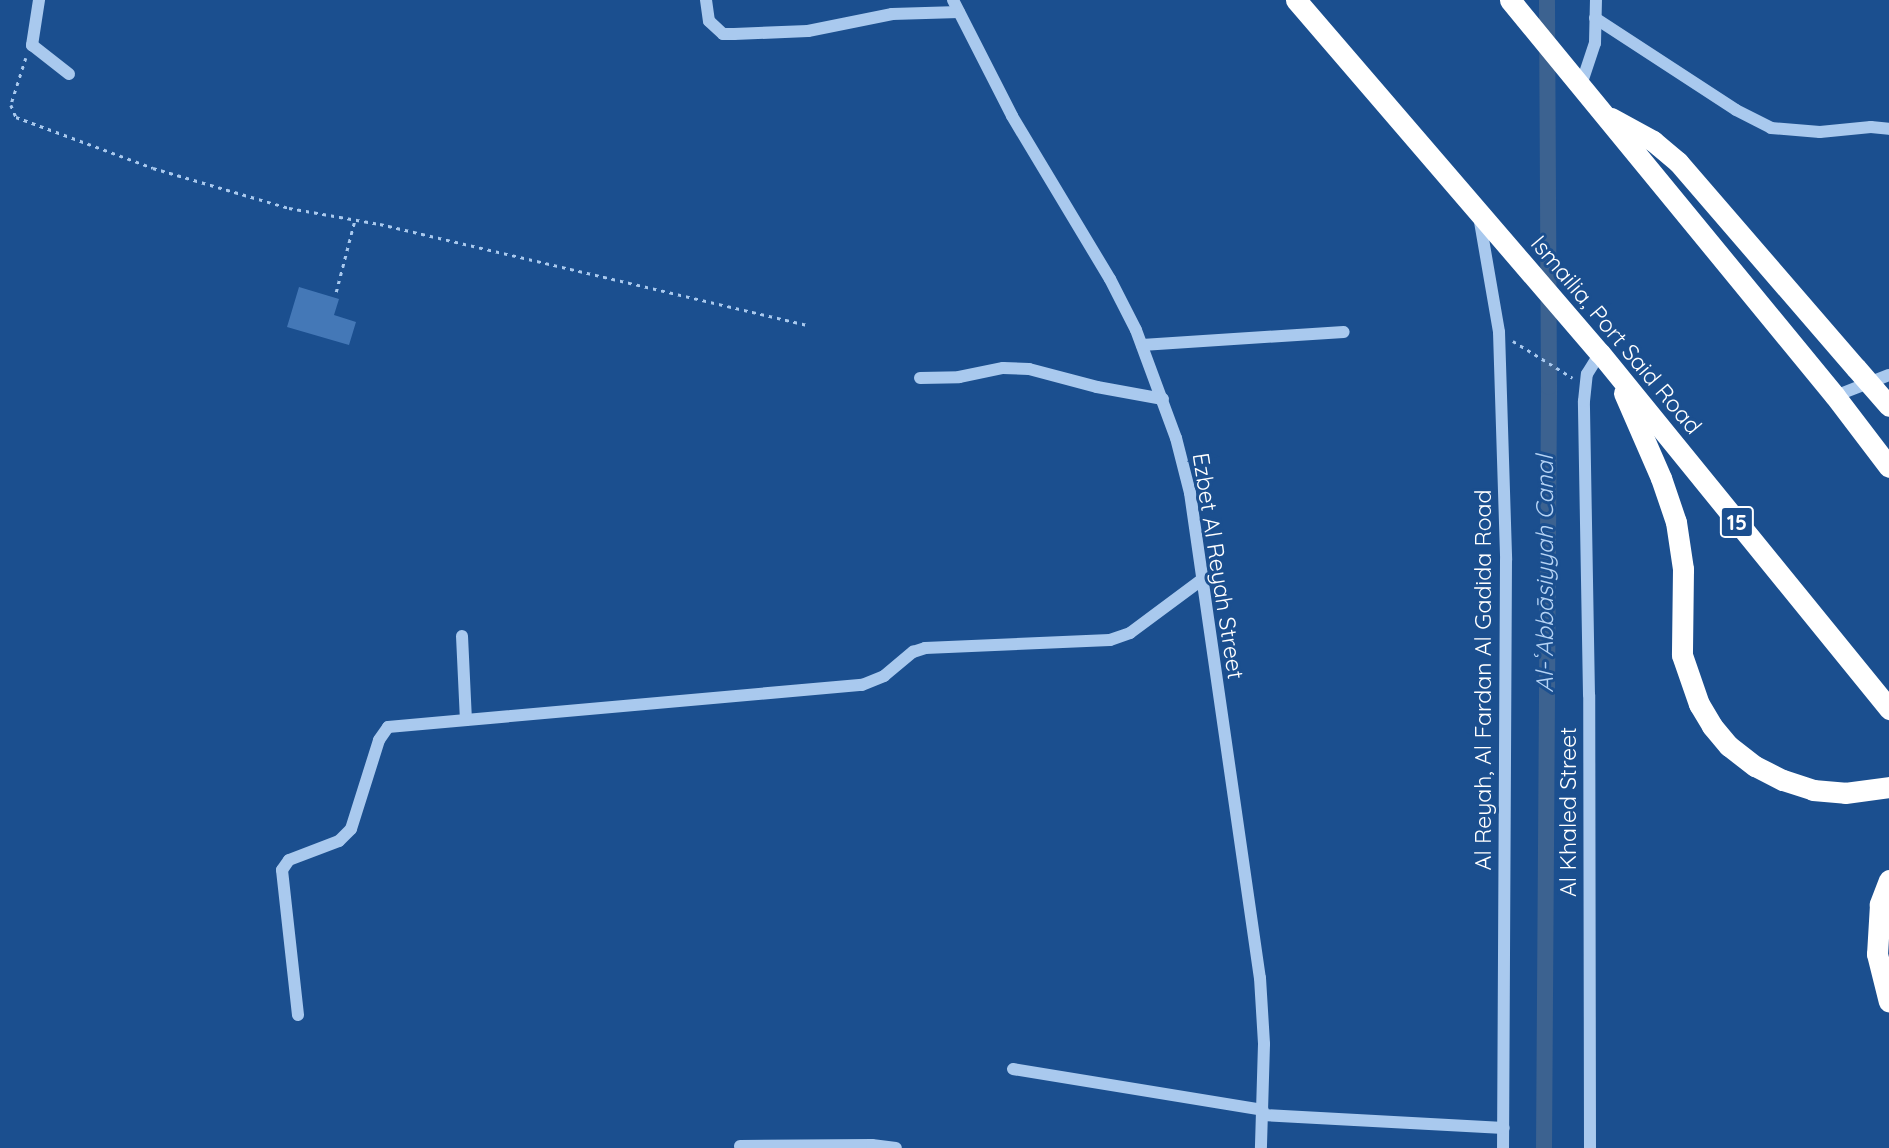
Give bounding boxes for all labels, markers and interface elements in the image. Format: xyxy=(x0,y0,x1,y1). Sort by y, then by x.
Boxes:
street label: Ismailia, Port Said Road xyxy=(1525,230,1707,440)
street label: Ezbet Al Reyah Street xyxy=(1186,451,1250,681)
water label: Al-ʿAbbāsiyyah Canal xyxy=(1531,455,1559,693)
street label: Al Reyah, Al Fardan Al Gadida Road xyxy=(1469,490,1497,870)
road number: 15 xyxy=(1720,504,1754,540)
street label: Al Khaled Street xyxy=(1554,727,1582,897)

